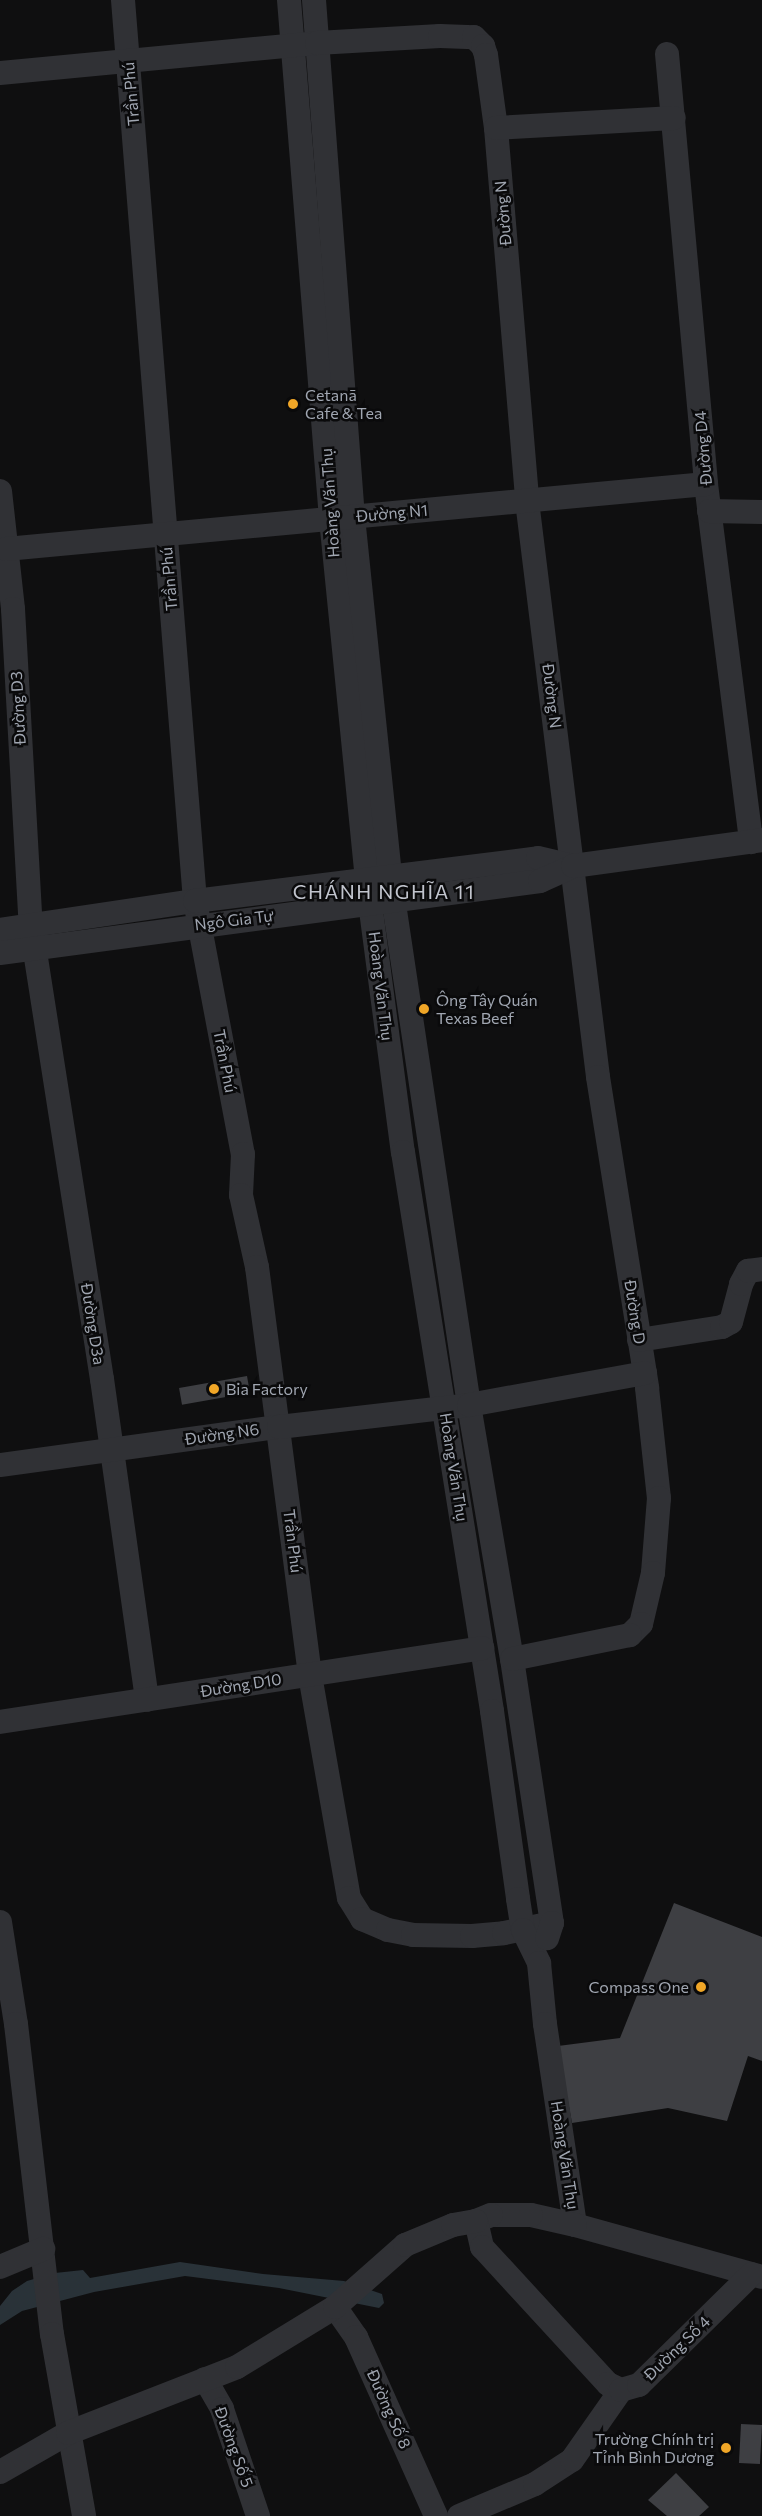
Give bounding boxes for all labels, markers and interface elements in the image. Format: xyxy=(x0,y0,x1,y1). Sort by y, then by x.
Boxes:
street label: Trần Phú xyxy=(119,61,143,127)
street label: Đường N xyxy=(491,180,515,246)
place label: Cetanā Cafe & Tea xyxy=(305,385,382,423)
marker: Cetanā Cafe & Tea xyxy=(286,397,300,411)
street label: Đường D4 xyxy=(690,410,716,486)
street label: Hoàng Văn Thụ xyxy=(317,448,343,558)
street label: Đường N1 xyxy=(355,500,429,526)
street label: Trần Phú xyxy=(157,546,181,612)
street label: Đường N xyxy=(539,663,565,729)
street label: Đường D3 xyxy=(6,671,30,745)
district label: CHÁNH NGHĨA 11 xyxy=(293,879,475,903)
street label: Ngô Gia Tự xyxy=(193,906,275,934)
street label: Hoàng Văn Thụ xyxy=(365,930,397,1042)
place label: Ông Tây Quán Texas Beef xyxy=(436,990,538,1028)
marker: Ông Tây Quán Texas Beef xyxy=(417,1002,431,1016)
street label: Trần Phú xyxy=(209,1028,241,1094)
street label: Đường D xyxy=(620,1279,650,1345)
street label: Đường D3a xyxy=(77,1282,109,1366)
place label: Bia Factory xyxy=(226,1379,308,1399)
marker: Bia Factory xyxy=(207,1382,221,1396)
street label: Hoàng Văn Thụ xyxy=(436,1411,472,1523)
street label: Đường N6 xyxy=(184,1419,260,1449)
street label: Trần Phú xyxy=(280,1508,306,1574)
street label: Đường D10 xyxy=(199,1669,283,1701)
place label: Compass One xyxy=(588,1977,689,1997)
marker: Compass One xyxy=(694,1980,708,1994)
street label: Hoàng Văn Thụ xyxy=(547,2099,583,2211)
street label: Đường Số 4 xyxy=(640,2312,714,2384)
street label: Đường Số 8 xyxy=(363,2366,415,2452)
street label: Đường Số 5 xyxy=(211,2404,257,2490)
place label: Trường Chính trị Tỉnh Bình Dương xyxy=(593,2429,714,2467)
marker: Trường Chính trị Tỉnh Bình Dương xyxy=(719,2441,733,2455)

